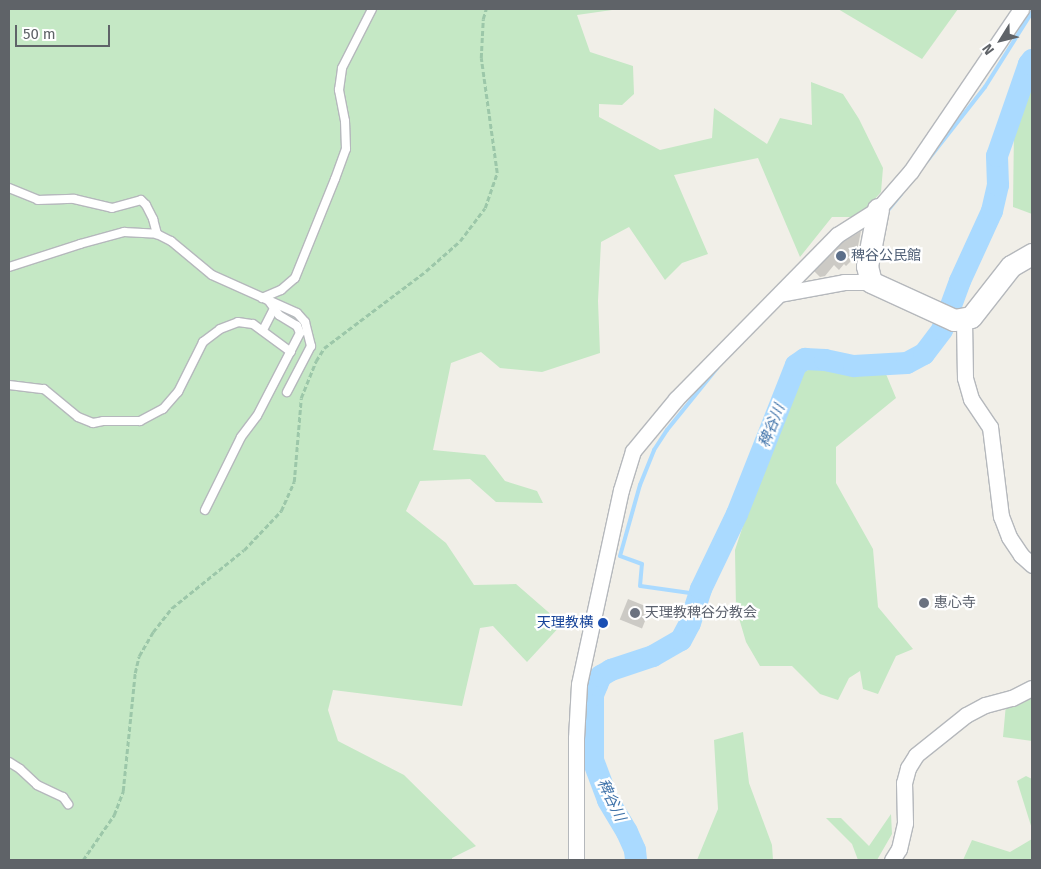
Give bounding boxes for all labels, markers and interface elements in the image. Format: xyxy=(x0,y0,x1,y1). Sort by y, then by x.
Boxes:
scale bar xyxy=(18,15,112,47)
north arrow xyxy=(976,15,1026,65)
text: 50 m xyxy=(23,25,56,43)
text: N xyxy=(979,40,998,58)
place label: 稗谷公民館 xyxy=(851,248,921,264)
marker: 稗谷公民館 xyxy=(835,250,847,262)
water label: 稗谷川 xyxy=(755,402,789,450)
place label: 惠心寺 xyxy=(934,595,976,611)
marker: 惠心寺 xyxy=(918,597,930,609)
place label: 天理教稗谷分教会 xyxy=(645,605,757,621)
marker: 天理教稗谷分教会 xyxy=(629,607,641,619)
place label: 天理教横 xyxy=(537,615,593,631)
marker: 天理教横 xyxy=(597,617,609,629)
water label: 稗谷川 xyxy=(593,776,629,824)

